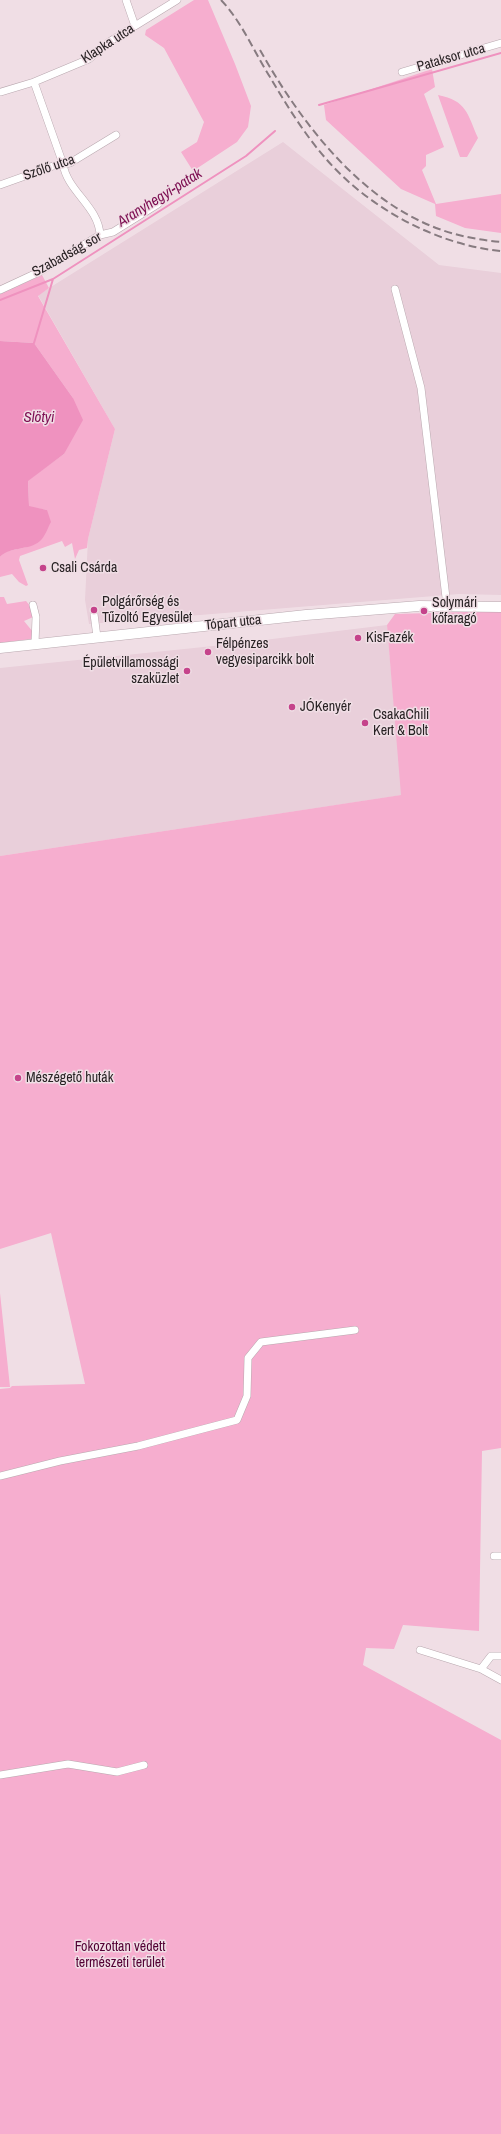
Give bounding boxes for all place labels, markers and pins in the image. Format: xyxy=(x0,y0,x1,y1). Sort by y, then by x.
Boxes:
place label: Csali Csárda xyxy=(51,560,117,576)
marker: Csali Csárda xyxy=(38,563,48,573)
place label: Polgárőrség és Tűzoltó Egyesület xyxy=(102,594,192,626)
place label: Solymári kőfaragó xyxy=(432,595,477,628)
marker: Polgárőrség és Tűzoltó Egyesület xyxy=(89,605,99,615)
marker: Solymári kőfaragó xyxy=(419,606,429,616)
place label: KisFazék xyxy=(366,630,413,646)
marker: KisFazék xyxy=(353,633,363,643)
place label: Félpénzes vegyesiparcikk bolt xyxy=(216,636,314,668)
marker: Félpénzes vegyesiparcikk bolt xyxy=(203,647,213,657)
place label: Épületvillamossági szaküzlet xyxy=(83,655,179,688)
marker: Épületvillamossági szaküzlet xyxy=(182,666,192,676)
place label: JÓKenyér xyxy=(300,699,351,715)
marker: JÓKenyér xyxy=(287,702,297,712)
place label: CsakaChili Kert & Bolt xyxy=(373,707,429,740)
marker: CsakaChili Kert & Bolt xyxy=(360,718,370,728)
place label: Mészégető huták xyxy=(26,1070,113,1086)
marker: Mészégető huták xyxy=(13,1073,23,1083)

